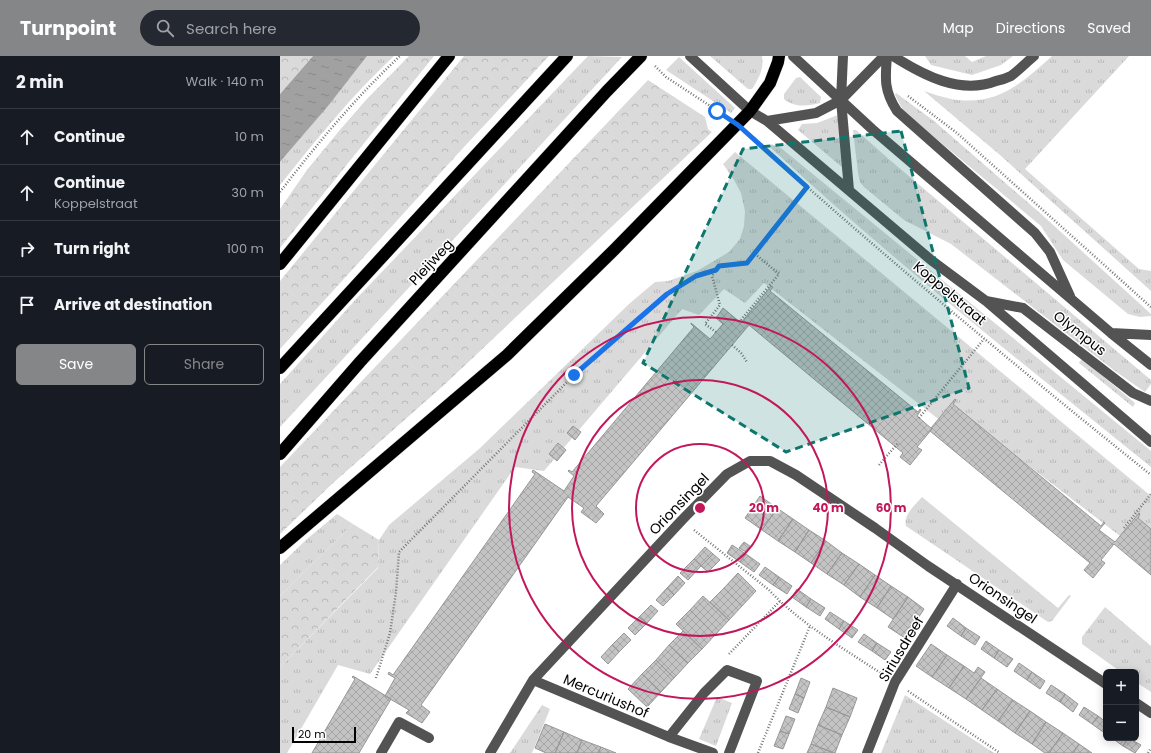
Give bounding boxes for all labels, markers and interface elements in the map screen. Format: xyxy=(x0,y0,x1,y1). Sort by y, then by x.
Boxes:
search box xyxy=(140,10,420,46)
text: Turnpoint xyxy=(20,15,116,42)
icon: search xyxy=(154,17,176,39)
text: Search here xyxy=(186,18,276,39)
text: Map xyxy=(943,18,974,38)
text: Directions xyxy=(996,18,1065,38)
text: Saved xyxy=(1087,18,1131,38)
text: 2 min xyxy=(16,70,64,94)
text: Walk · 140 m xyxy=(186,72,264,91)
route start xyxy=(708,102,726,120)
icon: ahead xyxy=(16,126,38,148)
text: Continue xyxy=(54,126,125,147)
text: 10 m xyxy=(235,127,264,146)
text: Continue xyxy=(54,172,125,193)
icon: ahead xyxy=(16,182,38,204)
text: 30 m xyxy=(231,183,264,202)
text: Koppelstraat xyxy=(54,194,138,213)
street label: Pleijweg xyxy=(404,234,458,290)
icon: right xyxy=(16,238,38,260)
text: Turn right xyxy=(54,238,130,259)
text: 100 m xyxy=(227,239,264,258)
street label: Koppelstraat xyxy=(909,256,991,330)
icon: arrive xyxy=(16,294,38,316)
text: Arrive at destination xyxy=(54,294,212,315)
street label: Olympus xyxy=(1049,306,1111,360)
button: Save xyxy=(16,344,136,385)
button: Share xyxy=(144,344,264,385)
route end xyxy=(565,366,583,384)
street label: Orionsingel xyxy=(644,469,714,539)
text: 20 m xyxy=(749,499,779,516)
text: 40 m xyxy=(812,499,844,516)
text: 60 m xyxy=(876,499,907,516)
centre of rings xyxy=(693,501,707,515)
street label: Orionsingel xyxy=(965,568,1041,628)
street label: Siriusdreef xyxy=(874,612,929,686)
street label: Mercuriushof xyxy=(560,669,652,723)
map controls xyxy=(1103,669,1139,741)
button: + xyxy=(1103,669,1139,705)
button: − xyxy=(1103,705,1139,741)
scale bar xyxy=(292,725,356,744)
text: 20 m xyxy=(298,726,326,742)

